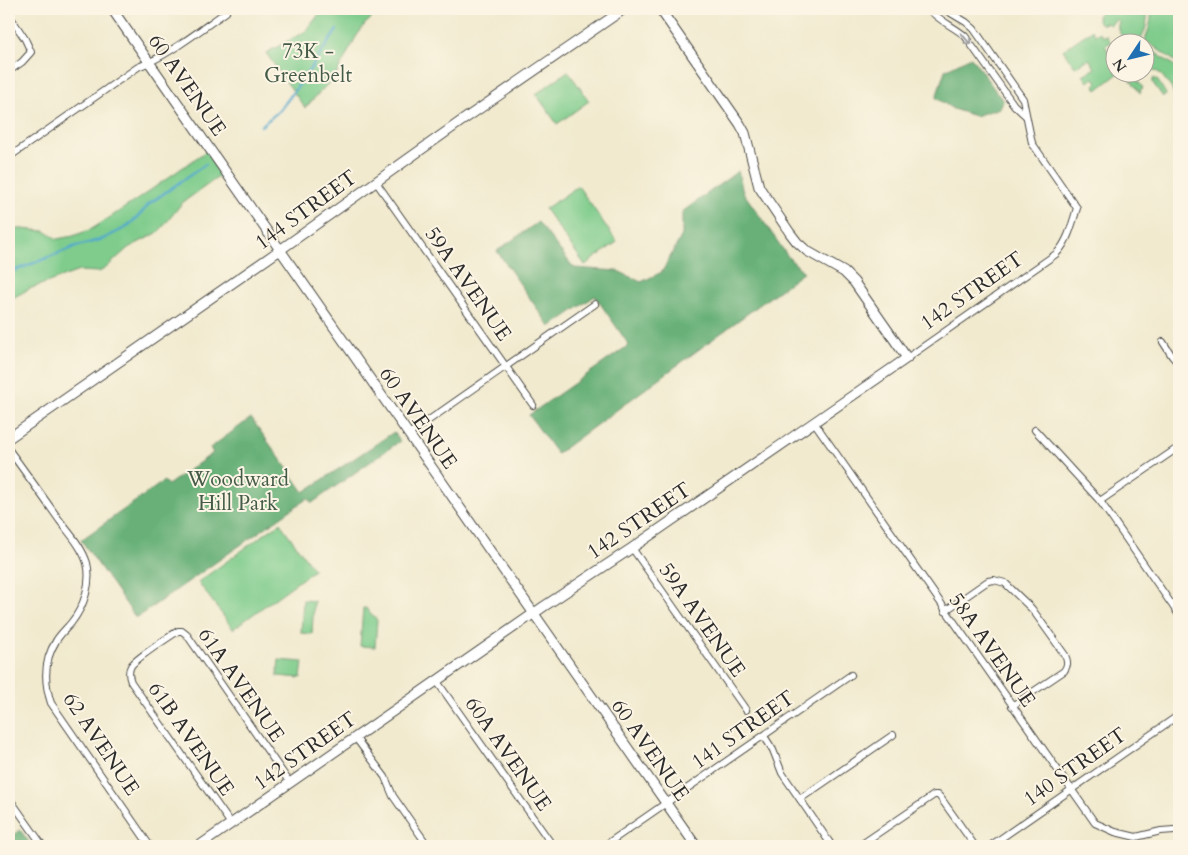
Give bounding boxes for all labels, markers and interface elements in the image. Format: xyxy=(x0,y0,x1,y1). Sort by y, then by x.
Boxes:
street label: 60 AVENUE xyxy=(141,28,233,142)
one-way arrow xyxy=(961,32,972,45)
north arrow xyxy=(1106,32,1156,82)
park label: 73K - Greenbelt xyxy=(264,37,352,90)
text: N xyxy=(1108,55,1131,76)
street label: 144 STREET xyxy=(249,163,363,257)
street label: 59A AVENUE xyxy=(418,221,518,347)
street label: 142 STREET xyxy=(915,245,1029,337)
street label: 60 AVENUE xyxy=(372,361,464,475)
park label: Woodward Hill Park xyxy=(186,465,289,518)
street label: 142 STREET xyxy=(581,476,697,566)
street label: 59A AVENUE xyxy=(652,557,752,683)
street label: 58A AVENUE xyxy=(942,587,1042,713)
street label: 61A AVENUE xyxy=(191,622,291,748)
street label: 61B AVENUE xyxy=(141,676,241,802)
street label: 141 STREET xyxy=(686,684,800,776)
street label: 62 AVENUE xyxy=(56,687,146,801)
street label: 60A AVENUE xyxy=(458,691,558,817)
street label: 60 AVENUE xyxy=(604,693,696,807)
street label: 142 STREET xyxy=(248,705,362,797)
street label: 140 STREET xyxy=(1018,721,1132,813)

